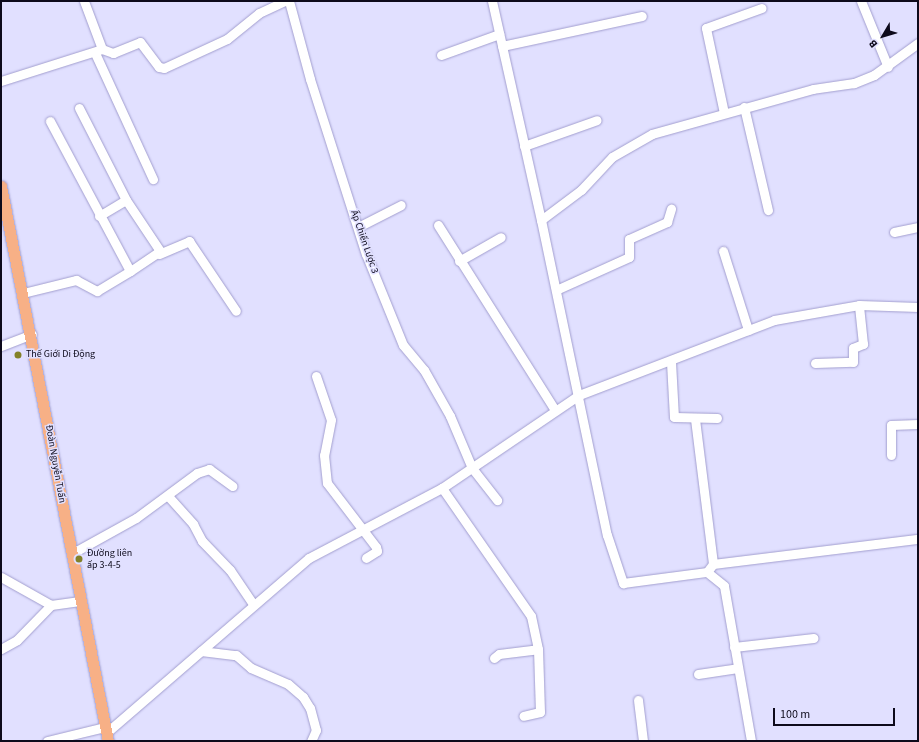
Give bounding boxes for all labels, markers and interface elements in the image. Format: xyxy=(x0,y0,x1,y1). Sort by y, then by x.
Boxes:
north arrow xyxy=(863,16,903,56)
text: B xyxy=(865,36,881,51)
street label: Ấp Chiến Lược 3 xyxy=(348,209,380,275)
place label: Thế Giới Di Động xyxy=(26,349,95,361)
marker: Thế Giới Di Động xyxy=(13,350,23,360)
street label: Đoàn Nguyễn Tuấn xyxy=(42,424,68,504)
place label: Đường liên ấp 3-4-5 xyxy=(87,547,132,570)
marker: Đường liên ấp 3-4-5 xyxy=(74,554,84,564)
scale bar xyxy=(775,700,897,726)
text: 100 m xyxy=(780,706,810,723)

